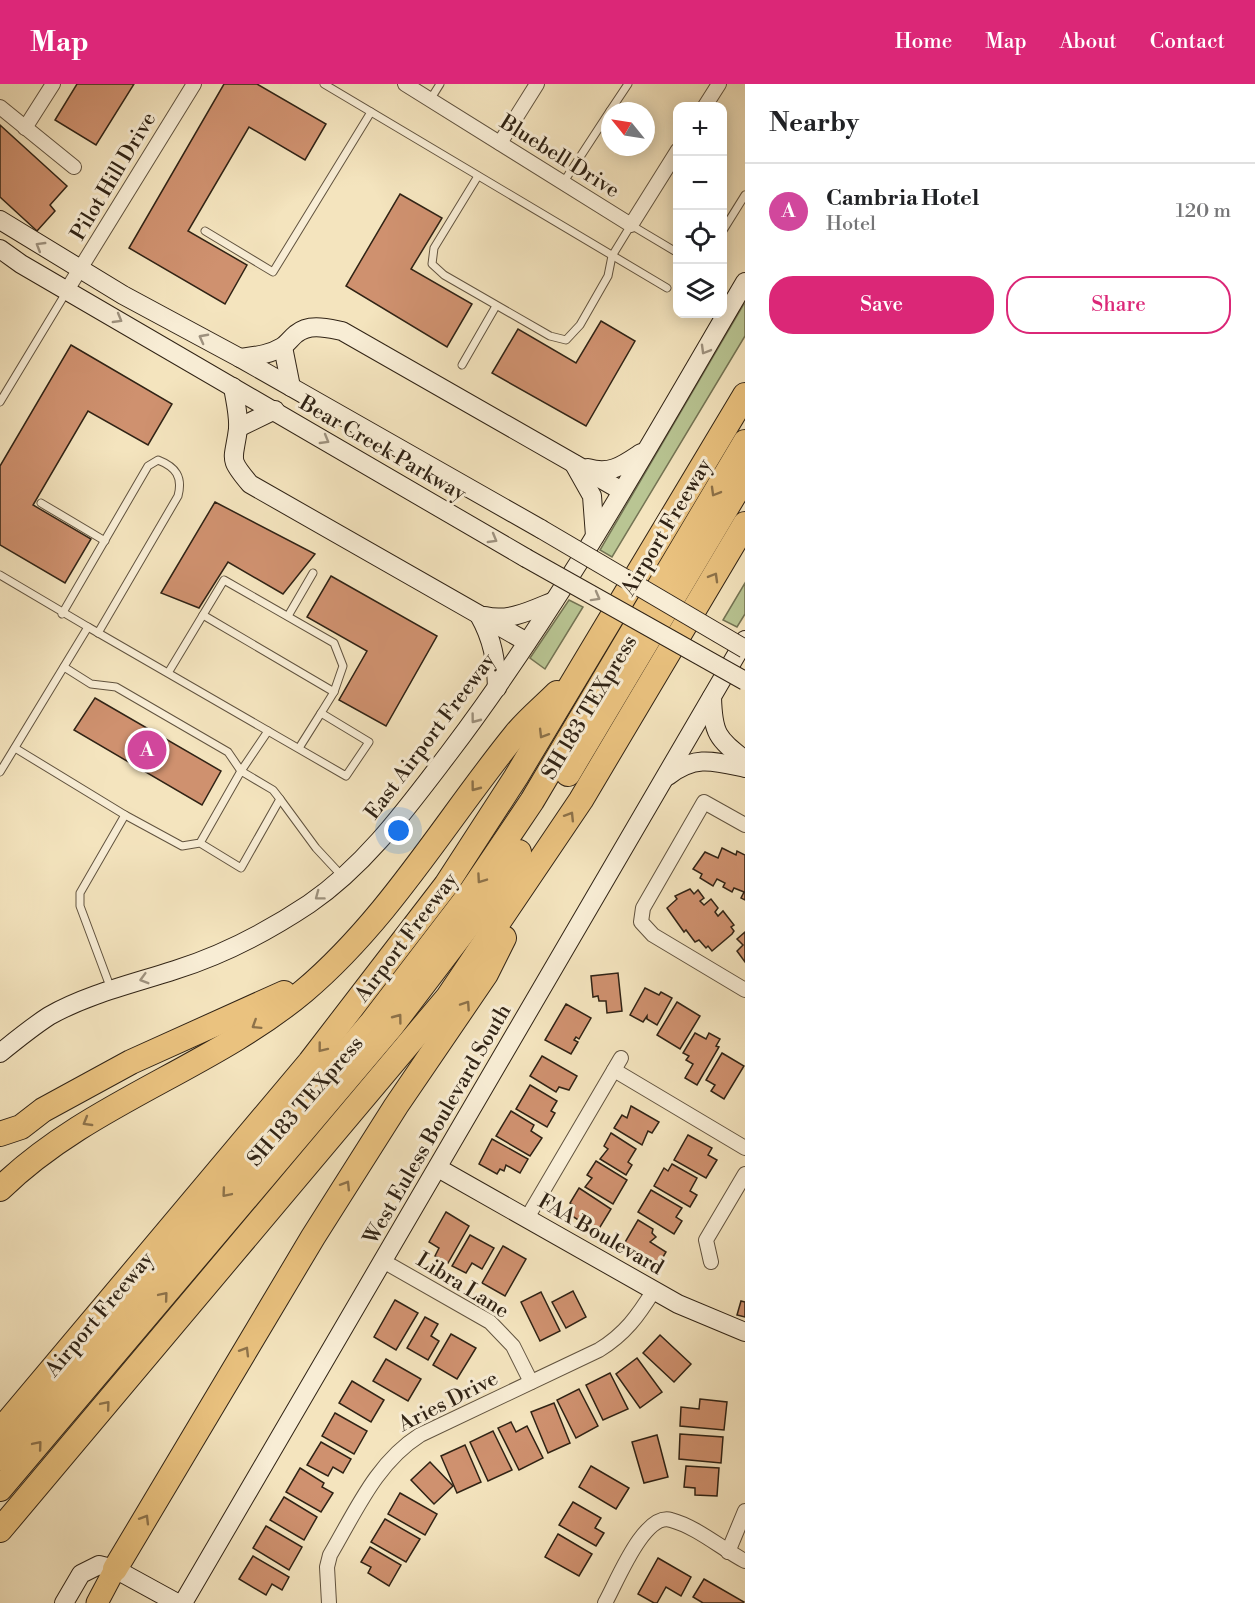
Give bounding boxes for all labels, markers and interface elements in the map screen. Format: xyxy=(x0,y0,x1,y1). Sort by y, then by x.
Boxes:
text: Map xyxy=(30,25,89,60)
text: Home xyxy=(895,29,952,55)
text: Map xyxy=(985,29,1027,55)
text: About xyxy=(1060,29,1117,55)
text: Contact xyxy=(1150,29,1225,55)
north arrow xyxy=(601,102,655,156)
map controls xyxy=(673,102,727,318)
button: + xyxy=(673,102,727,156)
text: Nearby xyxy=(769,107,859,139)
street label: Pilot Hill Drive xyxy=(65,108,162,245)
street label: Bluebell Drive xyxy=(494,109,624,204)
button: − xyxy=(673,156,727,210)
text: Cambria Hotel xyxy=(826,185,979,212)
text: A xyxy=(781,199,796,224)
text: 120 m xyxy=(1176,199,1231,224)
button: locate xyxy=(673,210,727,264)
text: Hotel xyxy=(826,212,876,237)
one-way arrow xyxy=(36,242,46,254)
button: layers xyxy=(673,264,727,318)
button: Save xyxy=(769,276,994,334)
button: Share xyxy=(1006,276,1231,334)
one-way arrow xyxy=(112,312,122,324)
one-way arrow xyxy=(199,334,210,345)
one-way arrow xyxy=(701,344,712,354)
street label: Bear Creek Parkway xyxy=(294,390,471,508)
one-way arrow xyxy=(319,433,329,445)
street label: Airport Freeway xyxy=(615,454,718,602)
one-way arrow xyxy=(711,486,723,496)
one-way arrow xyxy=(487,531,497,543)
one-way arrow xyxy=(707,573,718,583)
one-way arrow xyxy=(589,590,600,601)
street label: SH 183 TEXpress xyxy=(536,630,643,785)
street label: East Airport Freeway xyxy=(360,648,502,825)
one-way arrow xyxy=(471,712,482,723)
pin: A xyxy=(128,728,166,772)
one-way arrow xyxy=(538,728,550,738)
one-way arrow xyxy=(471,781,482,792)
one-way arrow xyxy=(563,812,575,822)
your location xyxy=(384,816,413,845)
street label: Airport Freeway xyxy=(349,867,464,1008)
one-way arrow xyxy=(477,872,488,883)
one-way arrow xyxy=(315,889,326,900)
one-way arrow xyxy=(139,972,150,984)
street label: West Euless Boulevard South xyxy=(358,999,518,1250)
one-way arrow xyxy=(459,1001,470,1012)
one-way arrow xyxy=(390,1014,401,1025)
one-way arrow xyxy=(252,1017,262,1029)
street label: SH 183 TEXpress xyxy=(242,1031,369,1172)
one-way arrow xyxy=(318,1041,329,1052)
one-way arrow xyxy=(83,1115,93,1126)
one-way arrow xyxy=(339,1181,351,1191)
one-way arrow xyxy=(222,1186,233,1197)
street label: FAA Boulevard xyxy=(533,1188,668,1281)
street label: Airport Freeway xyxy=(39,1246,160,1383)
street label: Libra Lane xyxy=(411,1247,514,1325)
one-way arrow xyxy=(157,1292,168,1303)
one-way arrow xyxy=(238,1347,249,1358)
street label: Aries Drive xyxy=(393,1366,503,1439)
one-way arrow xyxy=(98,1401,109,1412)
one-way arrow xyxy=(31,1441,42,1452)
one-way arrow xyxy=(138,1515,150,1525)

